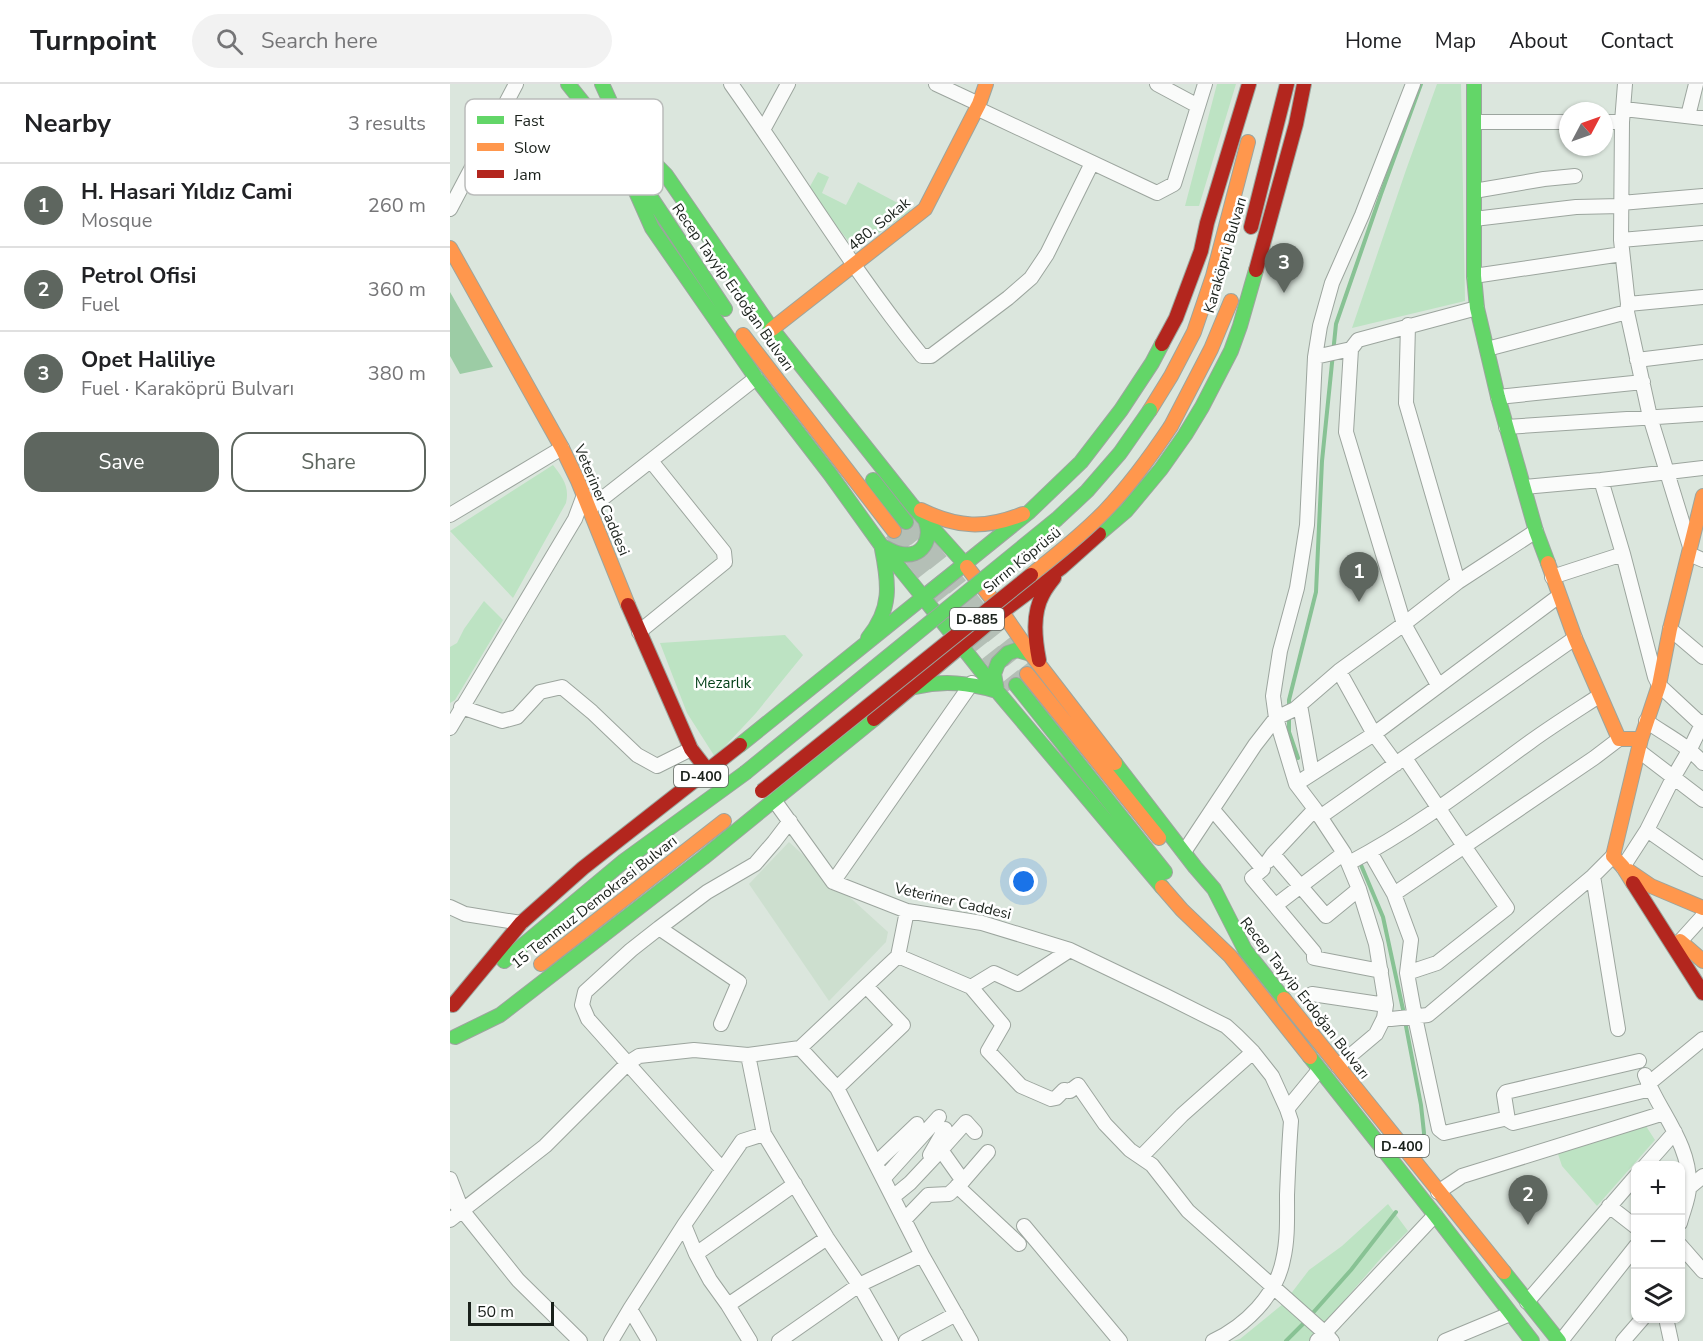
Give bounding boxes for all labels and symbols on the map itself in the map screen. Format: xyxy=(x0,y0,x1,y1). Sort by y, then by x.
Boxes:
legend xyxy=(465,99,663,195)
north arrow xyxy=(1559,102,1613,156)
text: Fast xyxy=(514,110,545,132)
text: Slow xyxy=(514,137,551,159)
text: Jam xyxy=(513,164,541,186)
street label: 480. Sokak xyxy=(844,192,915,255)
street label: Karaköprü Bulvarı xyxy=(1199,195,1251,315)
street label: Recep Tayyip Erdoğan Bulvarı xyxy=(667,199,799,375)
pin: 3 xyxy=(1264,244,1304,293)
street label: Veteriner Caddesi xyxy=(569,440,634,559)
street label: Sırrın Köprüsü xyxy=(979,522,1065,598)
pin: 1 xyxy=(1340,552,1378,602)
road number: D-885 xyxy=(950,608,1004,630)
park label: Mezarlık xyxy=(695,673,752,693)
road number: D-400 xyxy=(674,765,728,787)
street label: 15 Temmuz Demokrasi Bulvarı xyxy=(507,831,681,973)
your location xyxy=(1009,867,1038,896)
street label: Veteriner Caddesi xyxy=(892,878,1013,924)
street label: Recep Tayyip Erdoğan Bulvarı xyxy=(1235,913,1375,1083)
road number: D-400 xyxy=(1375,1135,1429,1157)
pin: 2 xyxy=(1508,1176,1548,1225)
scale bar xyxy=(468,1299,554,1326)

